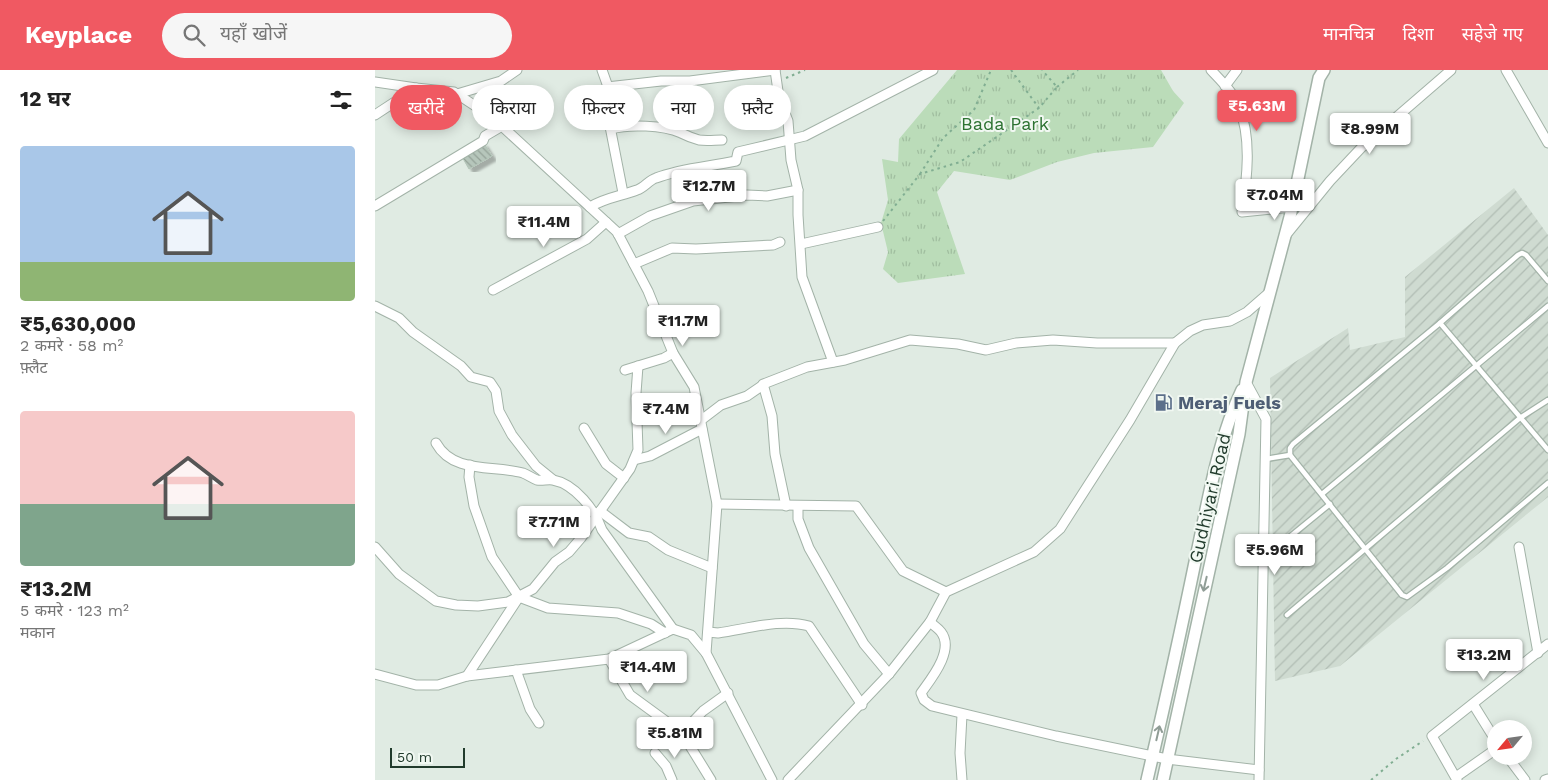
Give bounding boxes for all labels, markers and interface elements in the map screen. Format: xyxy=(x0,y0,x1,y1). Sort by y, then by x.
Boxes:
search box xyxy=(162,13,512,58)
text: Keyplace xyxy=(25,21,132,49)
icon: search xyxy=(180,21,208,49)
text: यहाँ खोजें xyxy=(220,22,287,45)
text: मानचित्र xyxy=(1323,23,1375,44)
text: दिशा xyxy=(1403,23,1434,44)
text: सहेजे गए xyxy=(1462,23,1523,44)
chip: खरीदें xyxy=(390,85,462,130)
chip: किराया xyxy=(472,85,554,130)
chip: फ़िल्टर xyxy=(564,85,643,130)
chip: नया xyxy=(653,85,714,130)
chip: फ़्लैट xyxy=(724,85,791,130)
text: 12 घर xyxy=(20,86,70,111)
icon: filters xyxy=(327,86,355,114)
pin: ₹5.63M xyxy=(1216,90,1298,132)
text: ₹5.63M xyxy=(1228,96,1286,115)
pin: ₹8.99M xyxy=(1329,112,1411,155)
park label: Bada Park xyxy=(961,113,1049,134)
text: ₹8.99M xyxy=(1341,119,1399,138)
pin: ₹12.7M xyxy=(668,170,750,212)
text: ₹12.7M xyxy=(682,176,736,195)
icon: home xyxy=(143,178,233,268)
pin: ₹7.04M xyxy=(1234,178,1316,221)
text: ₹7.04M xyxy=(1246,185,1304,204)
pin: ₹11.4M xyxy=(503,206,585,248)
text: ₹11.4M xyxy=(518,212,570,231)
pin: ₹11.7M xyxy=(642,304,724,347)
text: ₹5,630,000 xyxy=(20,311,136,336)
text: ₹11.7M xyxy=(658,311,708,330)
text: 2 कमरे · 58 m² xyxy=(20,336,123,355)
text: फ़्लैट xyxy=(20,358,48,377)
pin: ₹7.4M xyxy=(631,392,701,435)
place label: Meraj Fuels xyxy=(1178,392,1281,413)
fuel station icon: Meraj Fuels xyxy=(1154,393,1174,413)
text: ₹7.4M xyxy=(643,399,689,418)
street label: Gudhiyari Road xyxy=(1184,431,1235,565)
icon: home xyxy=(143,443,233,533)
pin: ₹7.71M xyxy=(513,506,595,548)
text: ₹7.71M xyxy=(528,512,580,531)
pin: ₹5.96M xyxy=(1234,534,1316,576)
text: ₹5.96M xyxy=(1246,540,1304,559)
text: ₹13.2M xyxy=(20,576,92,601)
one-way arrow xyxy=(1200,576,1209,592)
text: 5 कमरे · 123 m² xyxy=(20,601,129,620)
text: मकान xyxy=(20,623,55,642)
pin: ₹13.2M xyxy=(1443,638,1525,681)
text: ₹13.2M xyxy=(1457,645,1511,664)
pin: ₹14.4M xyxy=(607,650,689,693)
text: ₹14.4M xyxy=(620,657,676,676)
pin: ₹5.81M xyxy=(634,716,716,759)
north arrow xyxy=(1487,720,1533,765)
map controls xyxy=(1487,720,1532,765)
text: ₹5.81M xyxy=(647,723,703,742)
one-way arrow xyxy=(1154,725,1163,741)
scale bar xyxy=(390,745,465,768)
text: 50 m xyxy=(397,749,432,765)

